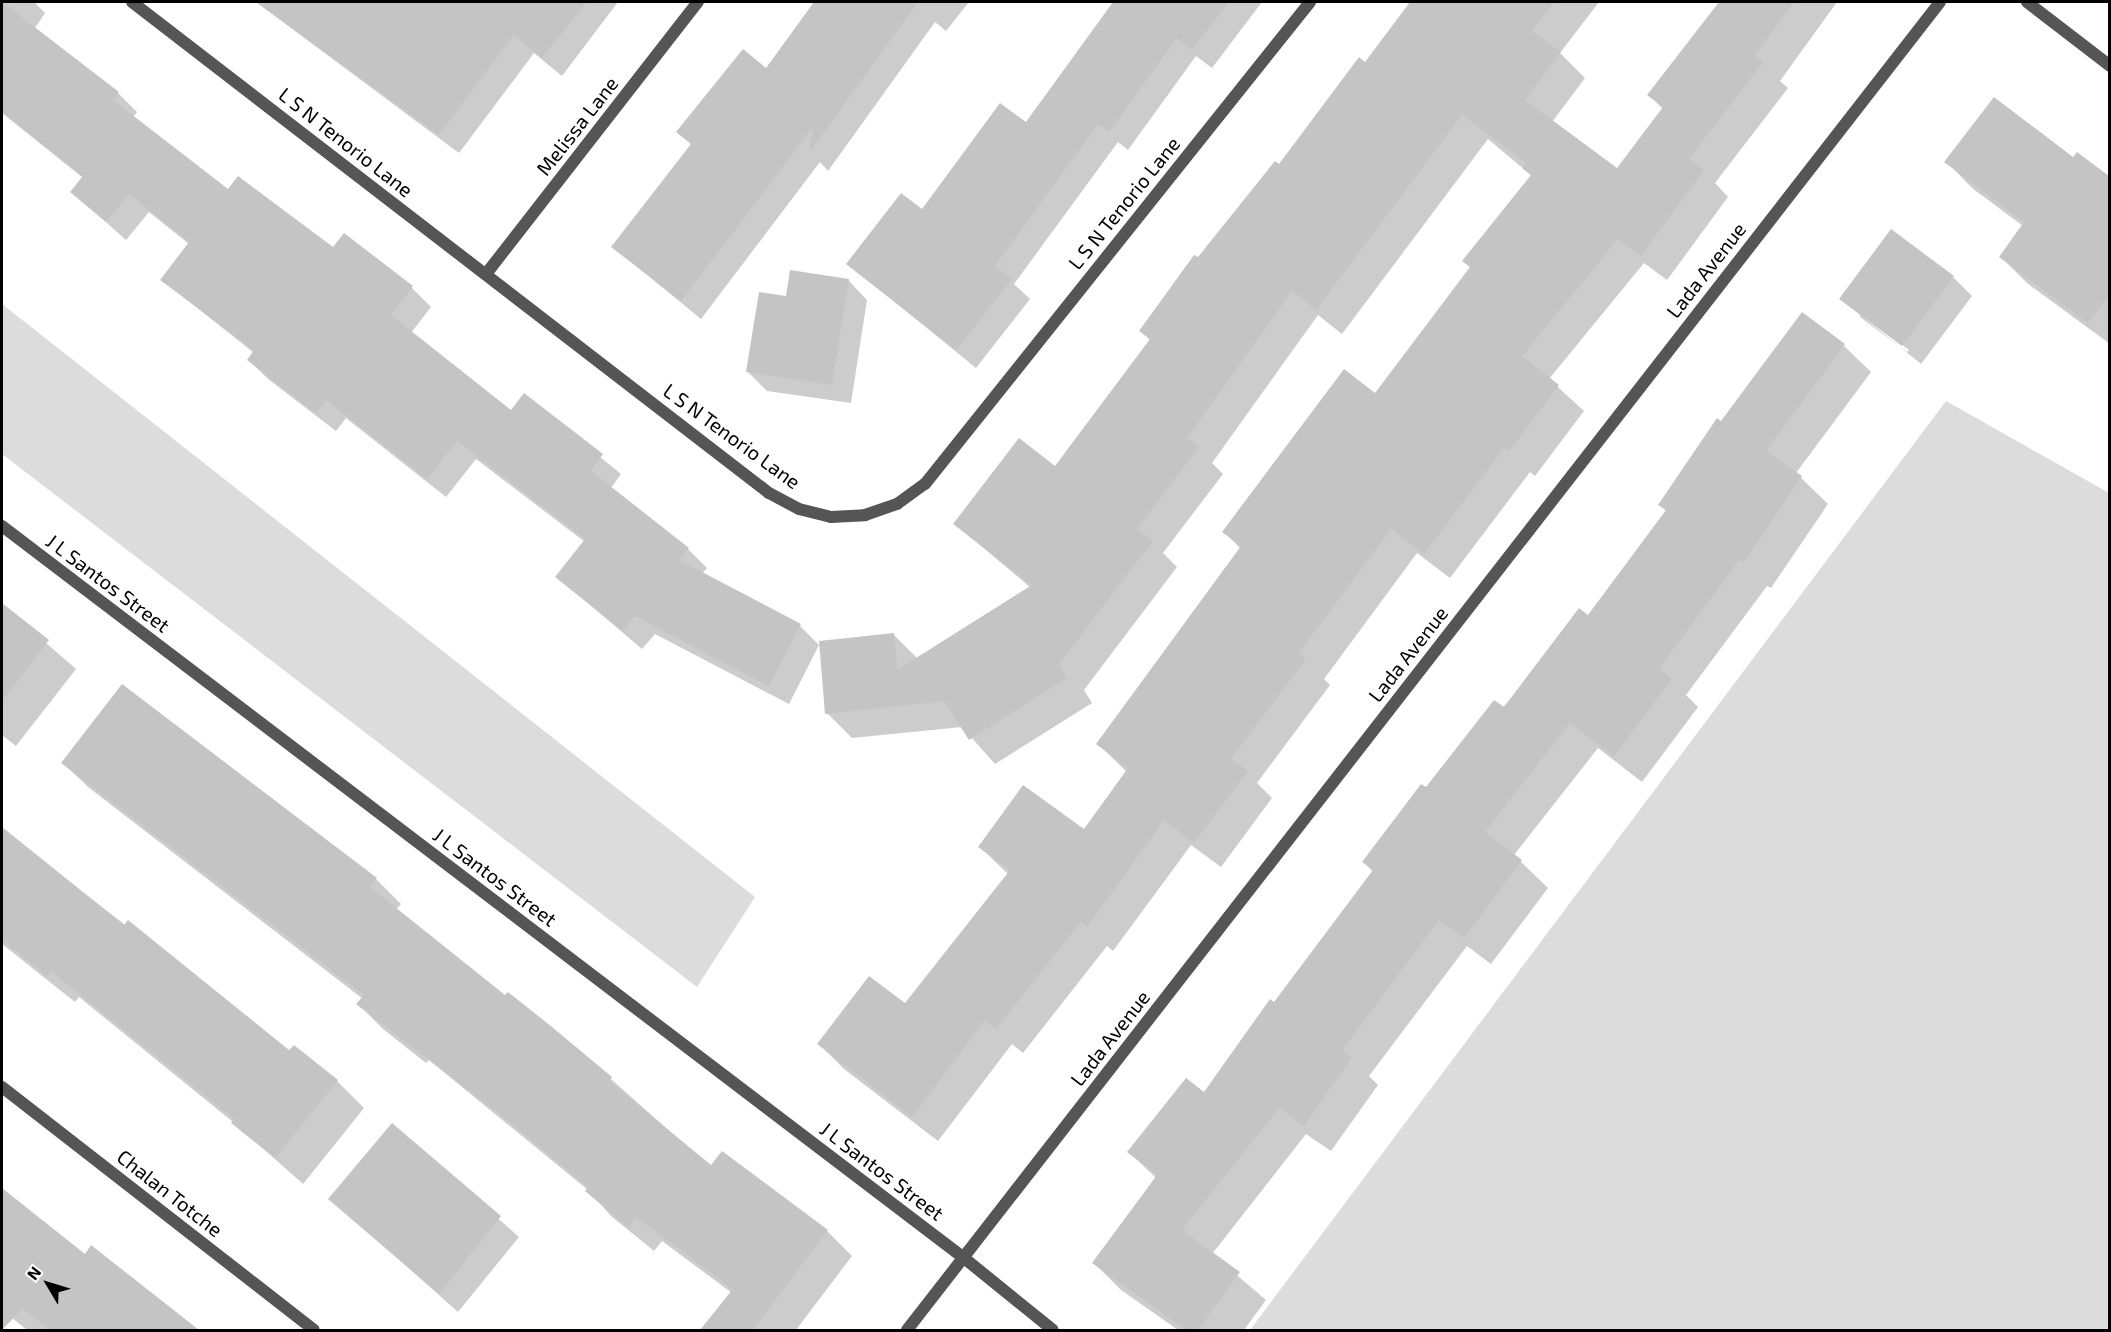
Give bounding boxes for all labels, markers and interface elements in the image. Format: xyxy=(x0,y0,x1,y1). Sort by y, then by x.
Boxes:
street label: Melissa Lane xyxy=(531,72,623,180)
street label: L S N Tenorio Lane xyxy=(274,82,418,202)
street label: L S N Tenorio Lane xyxy=(1063,132,1185,274)
street label: Lada Avenue xyxy=(1661,217,1751,323)
street label: L S N Tenorio Lane xyxy=(658,378,806,494)
street label: J L Santos Street xyxy=(41,529,175,637)
street label: Lada Avenue xyxy=(1363,601,1453,707)
street label: J L Santos Street xyxy=(428,823,562,931)
street label: Lada Avenue xyxy=(1065,985,1155,1091)
street label: J L Santos Street xyxy=(815,1117,949,1225)
street label: Chalan Totche xyxy=(112,1144,228,1242)
north arrow xyxy=(18,1254,78,1314)
text: N xyxy=(22,1262,44,1283)

